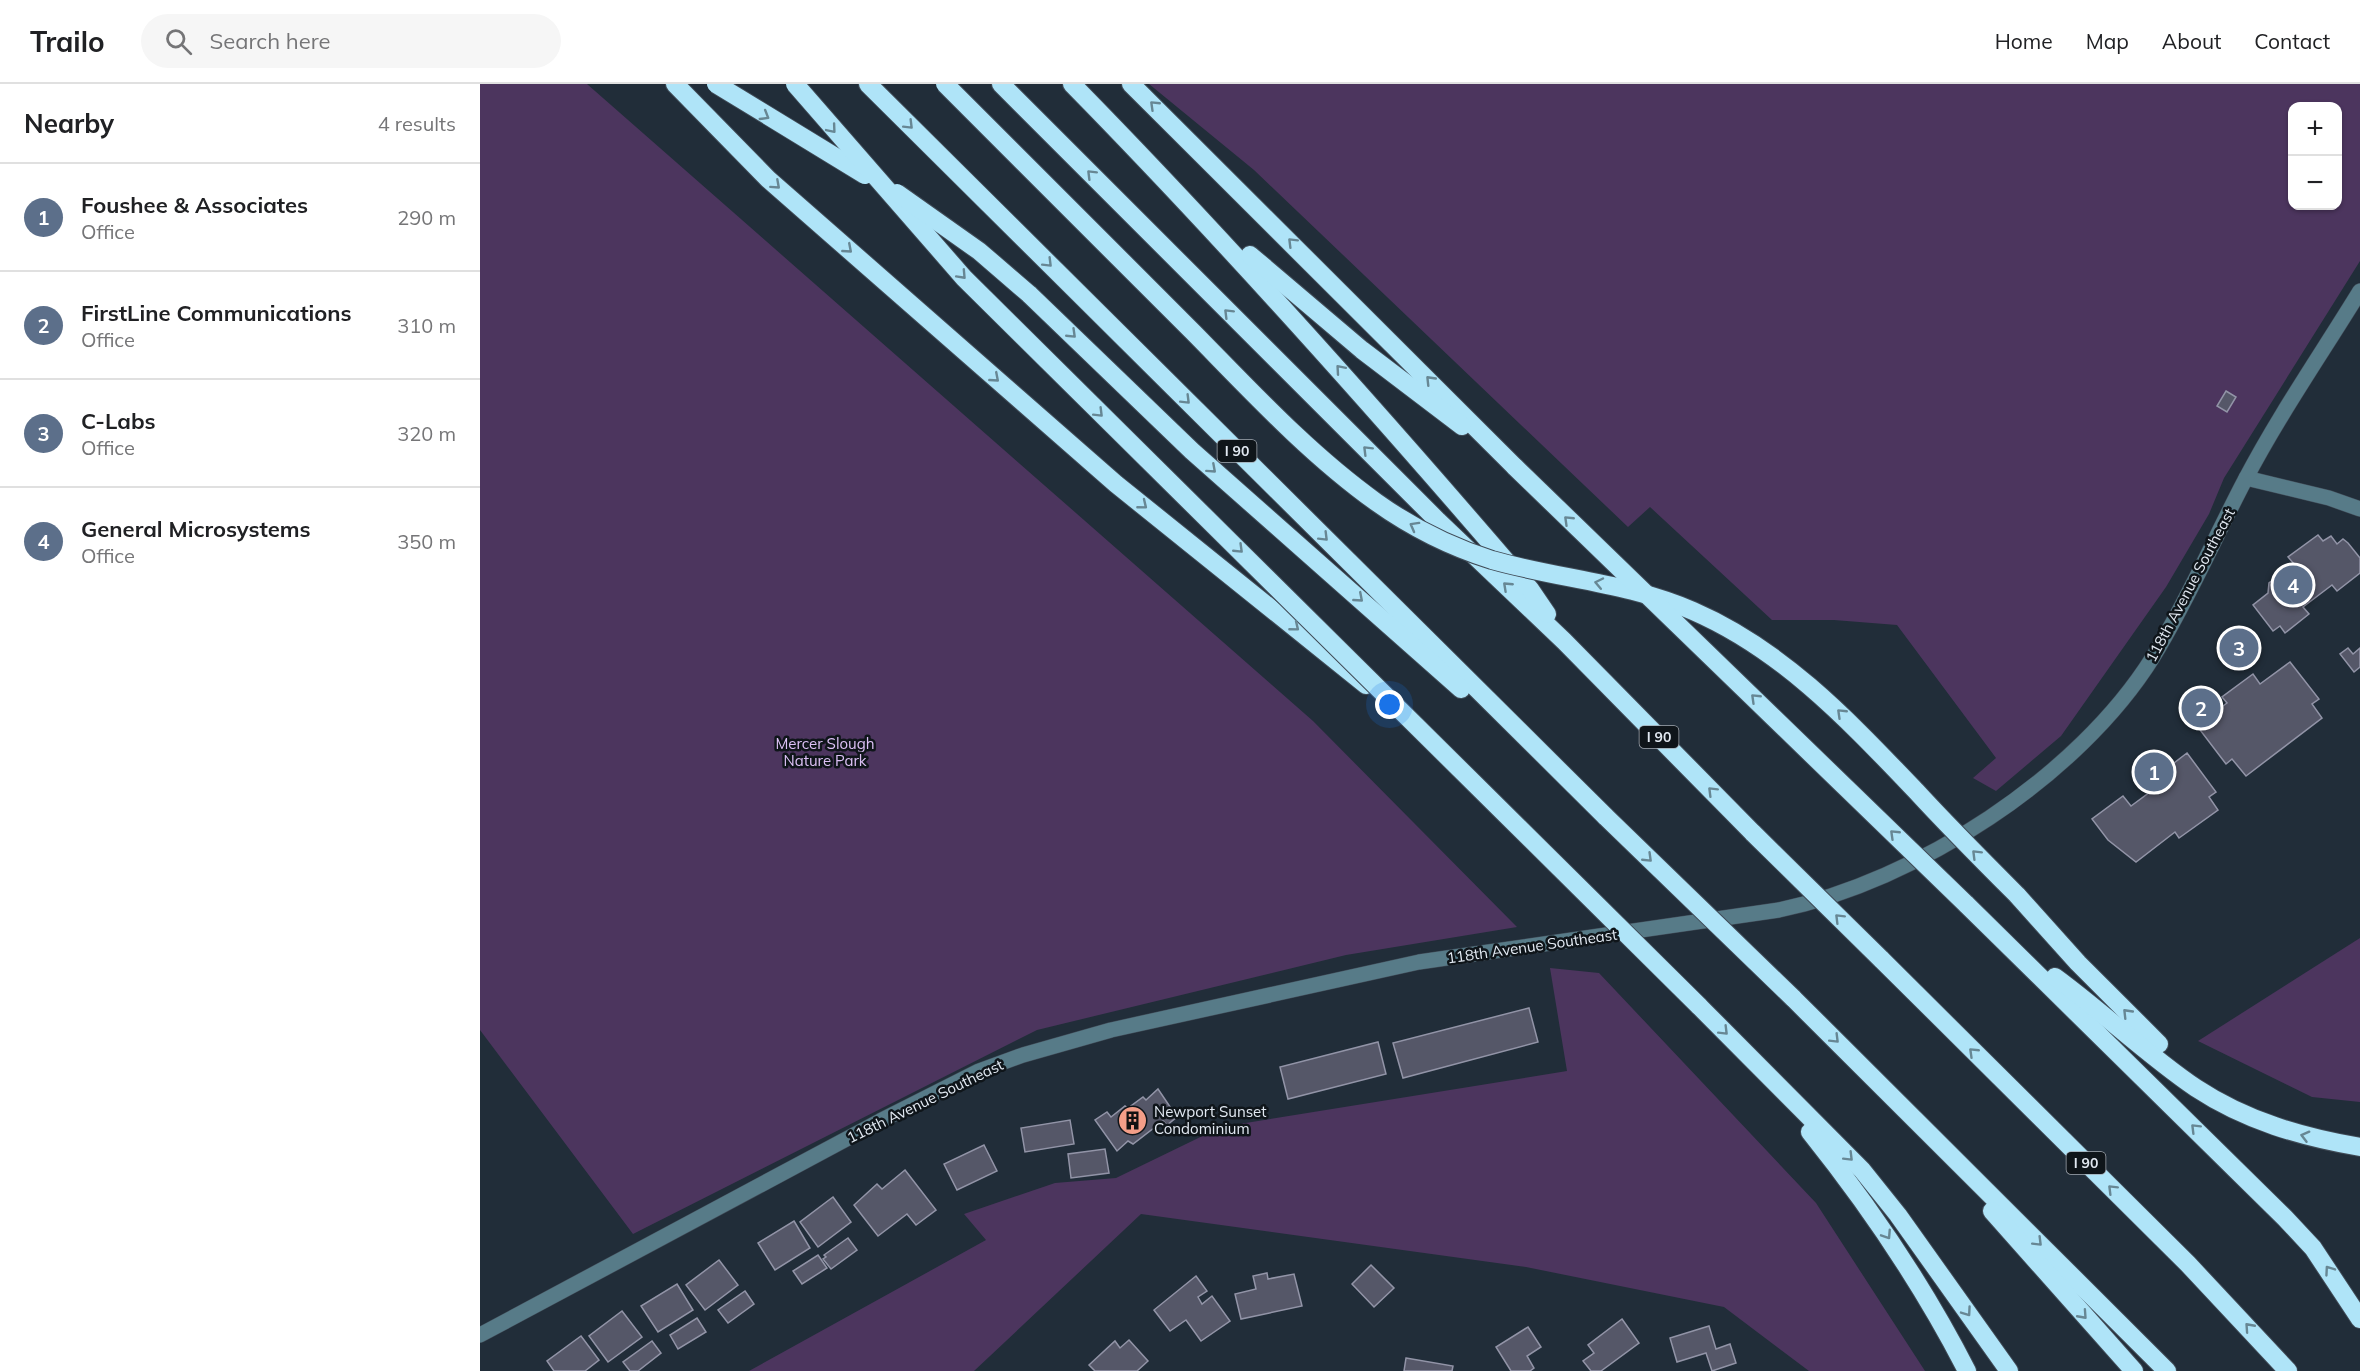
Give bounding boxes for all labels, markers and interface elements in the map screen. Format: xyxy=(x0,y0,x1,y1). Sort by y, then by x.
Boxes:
search box xyxy=(141,14,561,68)
text: Trailo xyxy=(30,24,105,59)
icon: search xyxy=(162,25,195,58)
text: Search here xyxy=(210,27,331,55)
text: Home xyxy=(1995,28,2053,54)
text: Map xyxy=(2086,28,2129,54)
text: About xyxy=(2162,28,2221,54)
text: Contact xyxy=(2254,28,2330,54)
one-way arrow xyxy=(1150,102,1161,113)
map controls xyxy=(2288,102,2342,210)
button: + xyxy=(2288,102,2342,156)
text: Nearby xyxy=(24,107,114,140)
one-way arrow xyxy=(759,108,769,120)
text: 4 results xyxy=(378,111,456,136)
one-way arrow xyxy=(902,118,913,129)
one-way arrow xyxy=(825,122,836,133)
button: − xyxy=(2288,156,2342,210)
one-way arrow xyxy=(1087,171,1098,182)
one-way arrow xyxy=(769,178,779,189)
text: Foushee & Associates xyxy=(81,191,308,219)
text: 1 xyxy=(38,205,50,230)
text: 290 m xyxy=(397,205,456,230)
text: Office xyxy=(81,219,135,244)
one-way arrow xyxy=(1289,239,1300,250)
one-way arrow xyxy=(841,242,852,253)
one-way arrow xyxy=(1040,255,1051,266)
one-way arrow xyxy=(954,267,965,278)
text: FirstLine Communications xyxy=(81,299,352,327)
one-way arrow xyxy=(1225,309,1236,320)
text: 2 xyxy=(38,313,50,338)
text: 310 m xyxy=(397,313,456,338)
text: Office xyxy=(81,327,135,352)
one-way arrow xyxy=(1065,327,1075,338)
one-way arrow xyxy=(1336,365,1347,376)
one-way arrow xyxy=(988,371,999,382)
one-way arrow xyxy=(1427,377,1438,388)
one-way arrow xyxy=(1180,393,1190,404)
one-way arrow xyxy=(1092,405,1103,416)
text: C-Labs xyxy=(81,407,156,435)
text: 3 xyxy=(38,421,50,446)
text: 320 m xyxy=(397,421,456,446)
text: Office xyxy=(81,435,135,460)
road number: I 90 xyxy=(1218,440,1257,462)
one-way arrow xyxy=(1363,446,1373,457)
one-way arrow xyxy=(1205,462,1216,473)
one-way arrow xyxy=(1136,498,1147,509)
street label: 118th Avenue Southeast xyxy=(2141,505,2239,665)
text: General Microsystems xyxy=(81,515,311,543)
one-way arrow xyxy=(1565,516,1576,527)
one-way arrow xyxy=(1410,521,1420,533)
text: 4 xyxy=(38,529,50,554)
text: 350 m xyxy=(397,529,456,554)
one-way arrow xyxy=(1317,530,1328,541)
one-way arrow xyxy=(1231,542,1242,553)
text: Office xyxy=(81,543,135,568)
pin: 4 xyxy=(2274,562,2312,608)
one-way arrow xyxy=(1594,577,1604,590)
one-way arrow xyxy=(1503,582,1513,593)
one-way arrow xyxy=(1352,591,1362,602)
one-way arrow xyxy=(1288,620,1299,631)
pin: 3 xyxy=(2220,626,2258,670)
pin: 2 xyxy=(2182,686,2220,730)
your location xyxy=(1375,690,1404,719)
one-way arrow xyxy=(1751,694,1761,705)
one-way arrow xyxy=(1837,710,1848,721)
road number: I 90 xyxy=(1640,726,1678,748)
park label: Mercer Slough Nature Park xyxy=(775,734,875,770)
pin: 1 xyxy=(2134,750,2174,794)
one-way arrow xyxy=(1709,787,1720,798)
one-way arrow xyxy=(1890,831,1901,842)
one-way arrow xyxy=(1972,850,1983,861)
one-way arrow xyxy=(1642,851,1652,862)
one-way arrow xyxy=(1836,915,1847,926)
street label: 118th Avenue Southeast xyxy=(1446,925,1618,967)
one-way arrow xyxy=(2123,1010,2134,1020)
one-way arrow xyxy=(1716,1024,1727,1035)
one-way arrow xyxy=(1827,1031,1838,1042)
one-way arrow xyxy=(1969,1048,1980,1059)
street label: 118th Avenue Southeast xyxy=(844,1055,1006,1147)
place label: Newport Sunset Condominium xyxy=(1154,1102,1267,1138)
building icon: Newport Sunset Condominium xyxy=(1117,1104,1149,1136)
one-way arrow xyxy=(2192,1125,2203,1136)
one-way arrow xyxy=(2300,1131,2311,1143)
one-way arrow xyxy=(1842,1150,1853,1161)
road number: I 90 xyxy=(2066,1152,2106,1174)
one-way arrow xyxy=(2108,1185,2119,1196)
one-way arrow xyxy=(1880,1228,1891,1239)
one-way arrow xyxy=(2031,1235,2042,1245)
one-way arrow xyxy=(2324,1266,2336,1276)
one-way arrow xyxy=(1960,1305,1971,1316)
one-way arrow xyxy=(2076,1308,2087,1318)
one-way arrow xyxy=(2245,1324,2256,1334)

